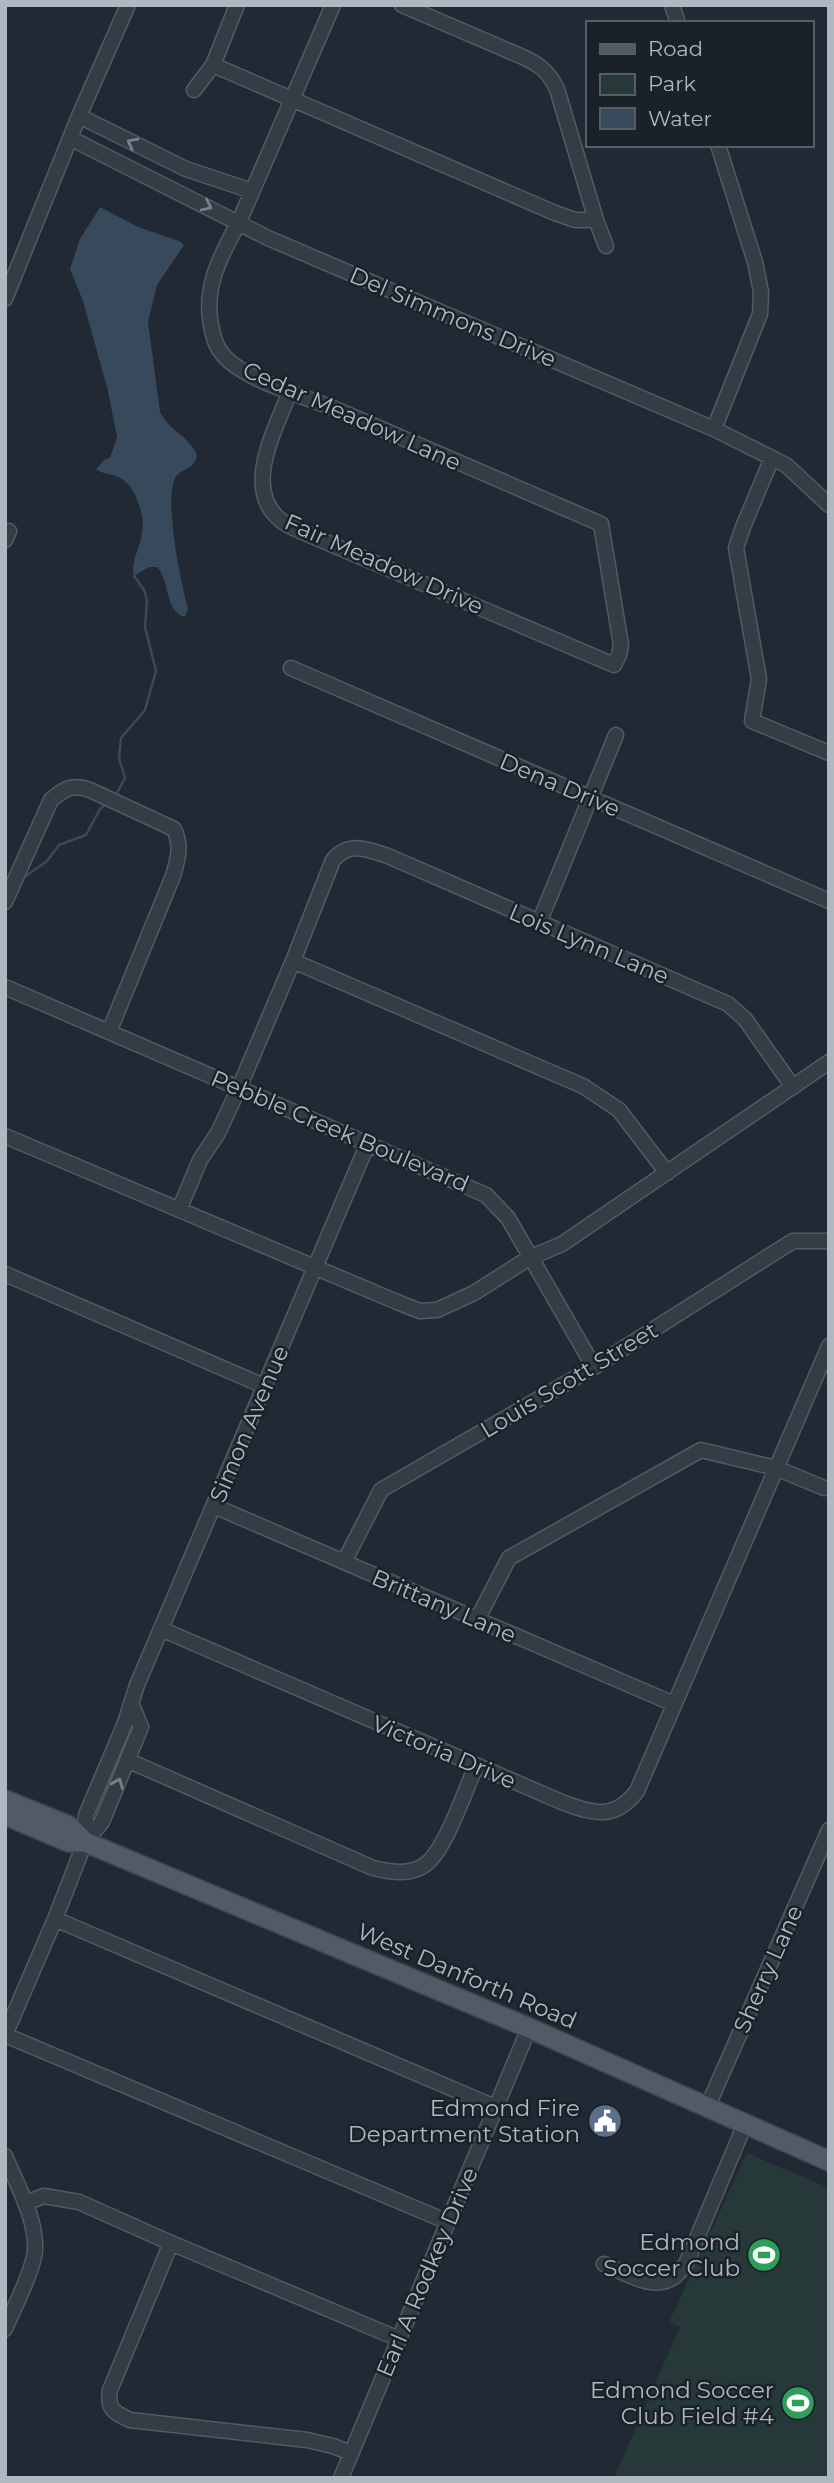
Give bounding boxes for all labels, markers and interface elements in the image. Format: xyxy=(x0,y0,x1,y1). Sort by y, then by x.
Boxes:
legend xyxy=(586,21,813,147)
text: Road xyxy=(648,36,703,61)
text: Park xyxy=(648,71,696,96)
text: Water xyxy=(648,106,712,131)
one-way arrow xyxy=(127,137,139,151)
one-way arrow xyxy=(200,198,212,212)
street label: Del Simmons Drive xyxy=(345,261,561,373)
street label: Cedar Meadow Lane xyxy=(239,355,465,477)
street label: Fair Meadow Drive xyxy=(280,508,488,620)
street label: Dena Drive xyxy=(495,747,625,823)
street label: Lois Lynn Lane xyxy=(505,898,673,990)
street label: Pebble Creek Boulevard xyxy=(207,1064,473,1198)
street label: Louis Scott Street xyxy=(475,1316,663,1444)
street label: Simon Avenue xyxy=(203,1341,295,1507)
street label: Brittany Lane xyxy=(368,1563,520,1649)
street label: Victoria Drive xyxy=(368,1709,520,1795)
one-way arrow xyxy=(109,1777,123,1789)
street label: Sherry Lane xyxy=(727,1901,809,2037)
street label: West Danforth Road xyxy=(353,1917,581,2035)
place label: Edmond Fire Department Station xyxy=(348,2094,580,2148)
public building icon: Edmond Fire Department Station xyxy=(586,2102,624,2140)
street label: Earl A Rodkey Drive xyxy=(370,2163,484,2381)
place label: Edmond Soccer Club xyxy=(603,2228,740,2282)
sports icon: Edmond Soccer Club xyxy=(745,2236,783,2274)
place label: Edmond Soccer Club Field #4 xyxy=(590,2376,774,2430)
sports icon: Edmond Soccer Club Field #4 xyxy=(779,2384,817,2422)

